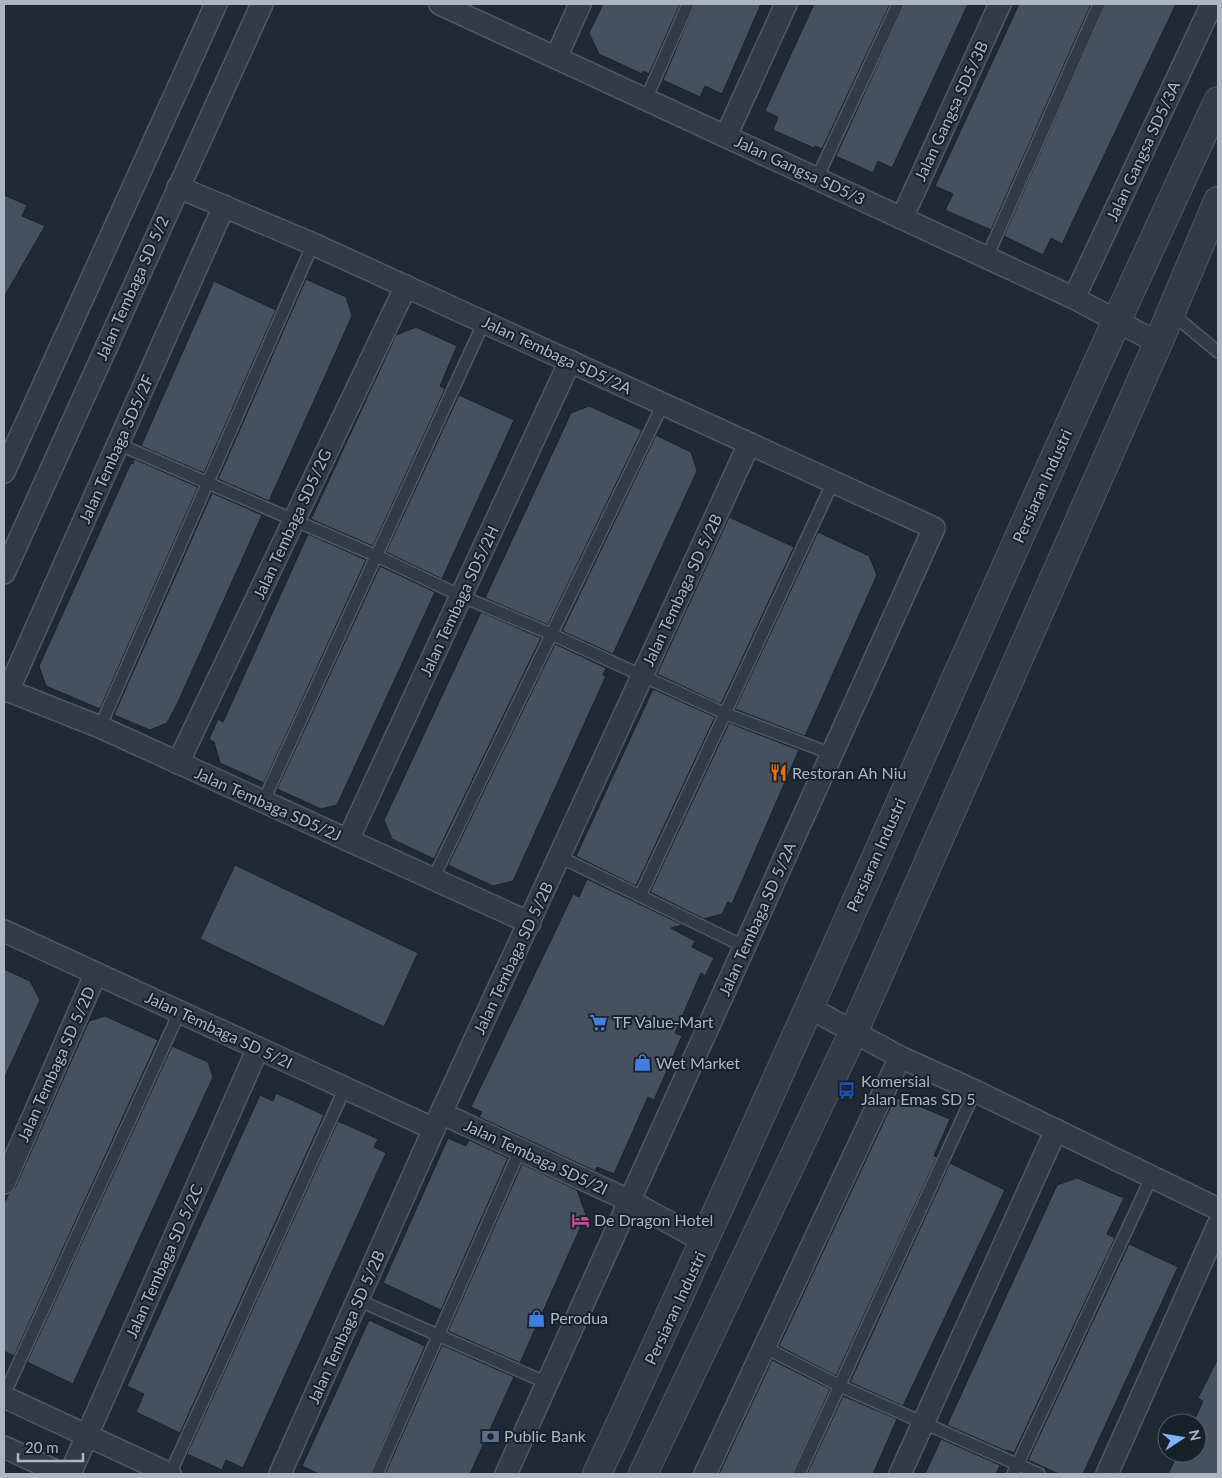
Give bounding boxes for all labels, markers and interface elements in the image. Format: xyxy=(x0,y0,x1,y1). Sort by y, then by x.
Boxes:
street label: Jalan Gangsa SD5/3B xyxy=(910,38,991,184)
street label: Jalan Gangsa SD5/3A xyxy=(1102,78,1183,224)
street label: Jalan Gangsa SD5/3 xyxy=(732,131,868,208)
street label: Jalan Tembaga SD 5/2 xyxy=(91,213,172,363)
street label: Jalan Tembaga SD5/2A xyxy=(480,312,635,398)
street label: Jalan Tembaga SD5/2F xyxy=(74,372,157,526)
street label: Persiaran Industri xyxy=(1008,426,1075,546)
street label: Jalan Tembaga SD5/2G xyxy=(248,446,335,602)
street label: Jalan Tembaga SD 5/2B xyxy=(638,510,725,669)
street label: Jalan Tembaga SD5/2H xyxy=(415,522,502,679)
street label: Jalan Tembaga SD5/2J xyxy=(192,763,344,844)
restaurant icon: Restoran Ah Niu xyxy=(768,763,788,783)
place label: Restoran Ah Niu xyxy=(792,763,906,782)
street label: Persiaran Industri xyxy=(842,795,909,915)
street label: Jalan Tembaga SD 5/2A xyxy=(714,839,799,999)
street label: Jalan Tembaga SD 5/2B xyxy=(469,878,556,1037)
street label: Jalan Tembaga SD 5/2D xyxy=(13,983,98,1144)
street label: Jalan Tembaga SD 5/2I xyxy=(143,987,296,1072)
supermarket icon: TF Value-Mart xyxy=(589,1012,609,1032)
place label: TF Value-Mart xyxy=(613,1012,714,1031)
shop icon: Wet Market xyxy=(632,1053,652,1073)
place label: Wet Market xyxy=(656,1053,740,1072)
place label: Komersial Jalan Emas SD 5 xyxy=(861,1071,976,1108)
bus stop icon: Komersial Jalan Emas SD 5 xyxy=(837,1080,857,1100)
street label: Jalan Tembaga SD5/2I xyxy=(461,1115,611,1198)
street label: Jalan Tembaga SD 5/2C xyxy=(121,1181,206,1341)
hotel icon: De Dragon Hotel xyxy=(570,1210,590,1230)
place label: De Dragon Hotel xyxy=(594,1210,713,1229)
street label: Jalan Tembaga SD 5/2B xyxy=(303,1247,388,1407)
street label: Persiaran Industri xyxy=(640,1248,709,1367)
shop icon: Perodua xyxy=(526,1308,546,1328)
place label: Perodua xyxy=(550,1308,608,1327)
north arrow xyxy=(1157,1413,1207,1463)
bank icon: Public Bank xyxy=(480,1426,500,1446)
place label: Public Bank xyxy=(504,1426,587,1445)
text: N xyxy=(1186,1428,1205,1442)
scale bar xyxy=(18,1430,82,1462)
text: 20 m xyxy=(25,1438,59,1456)

